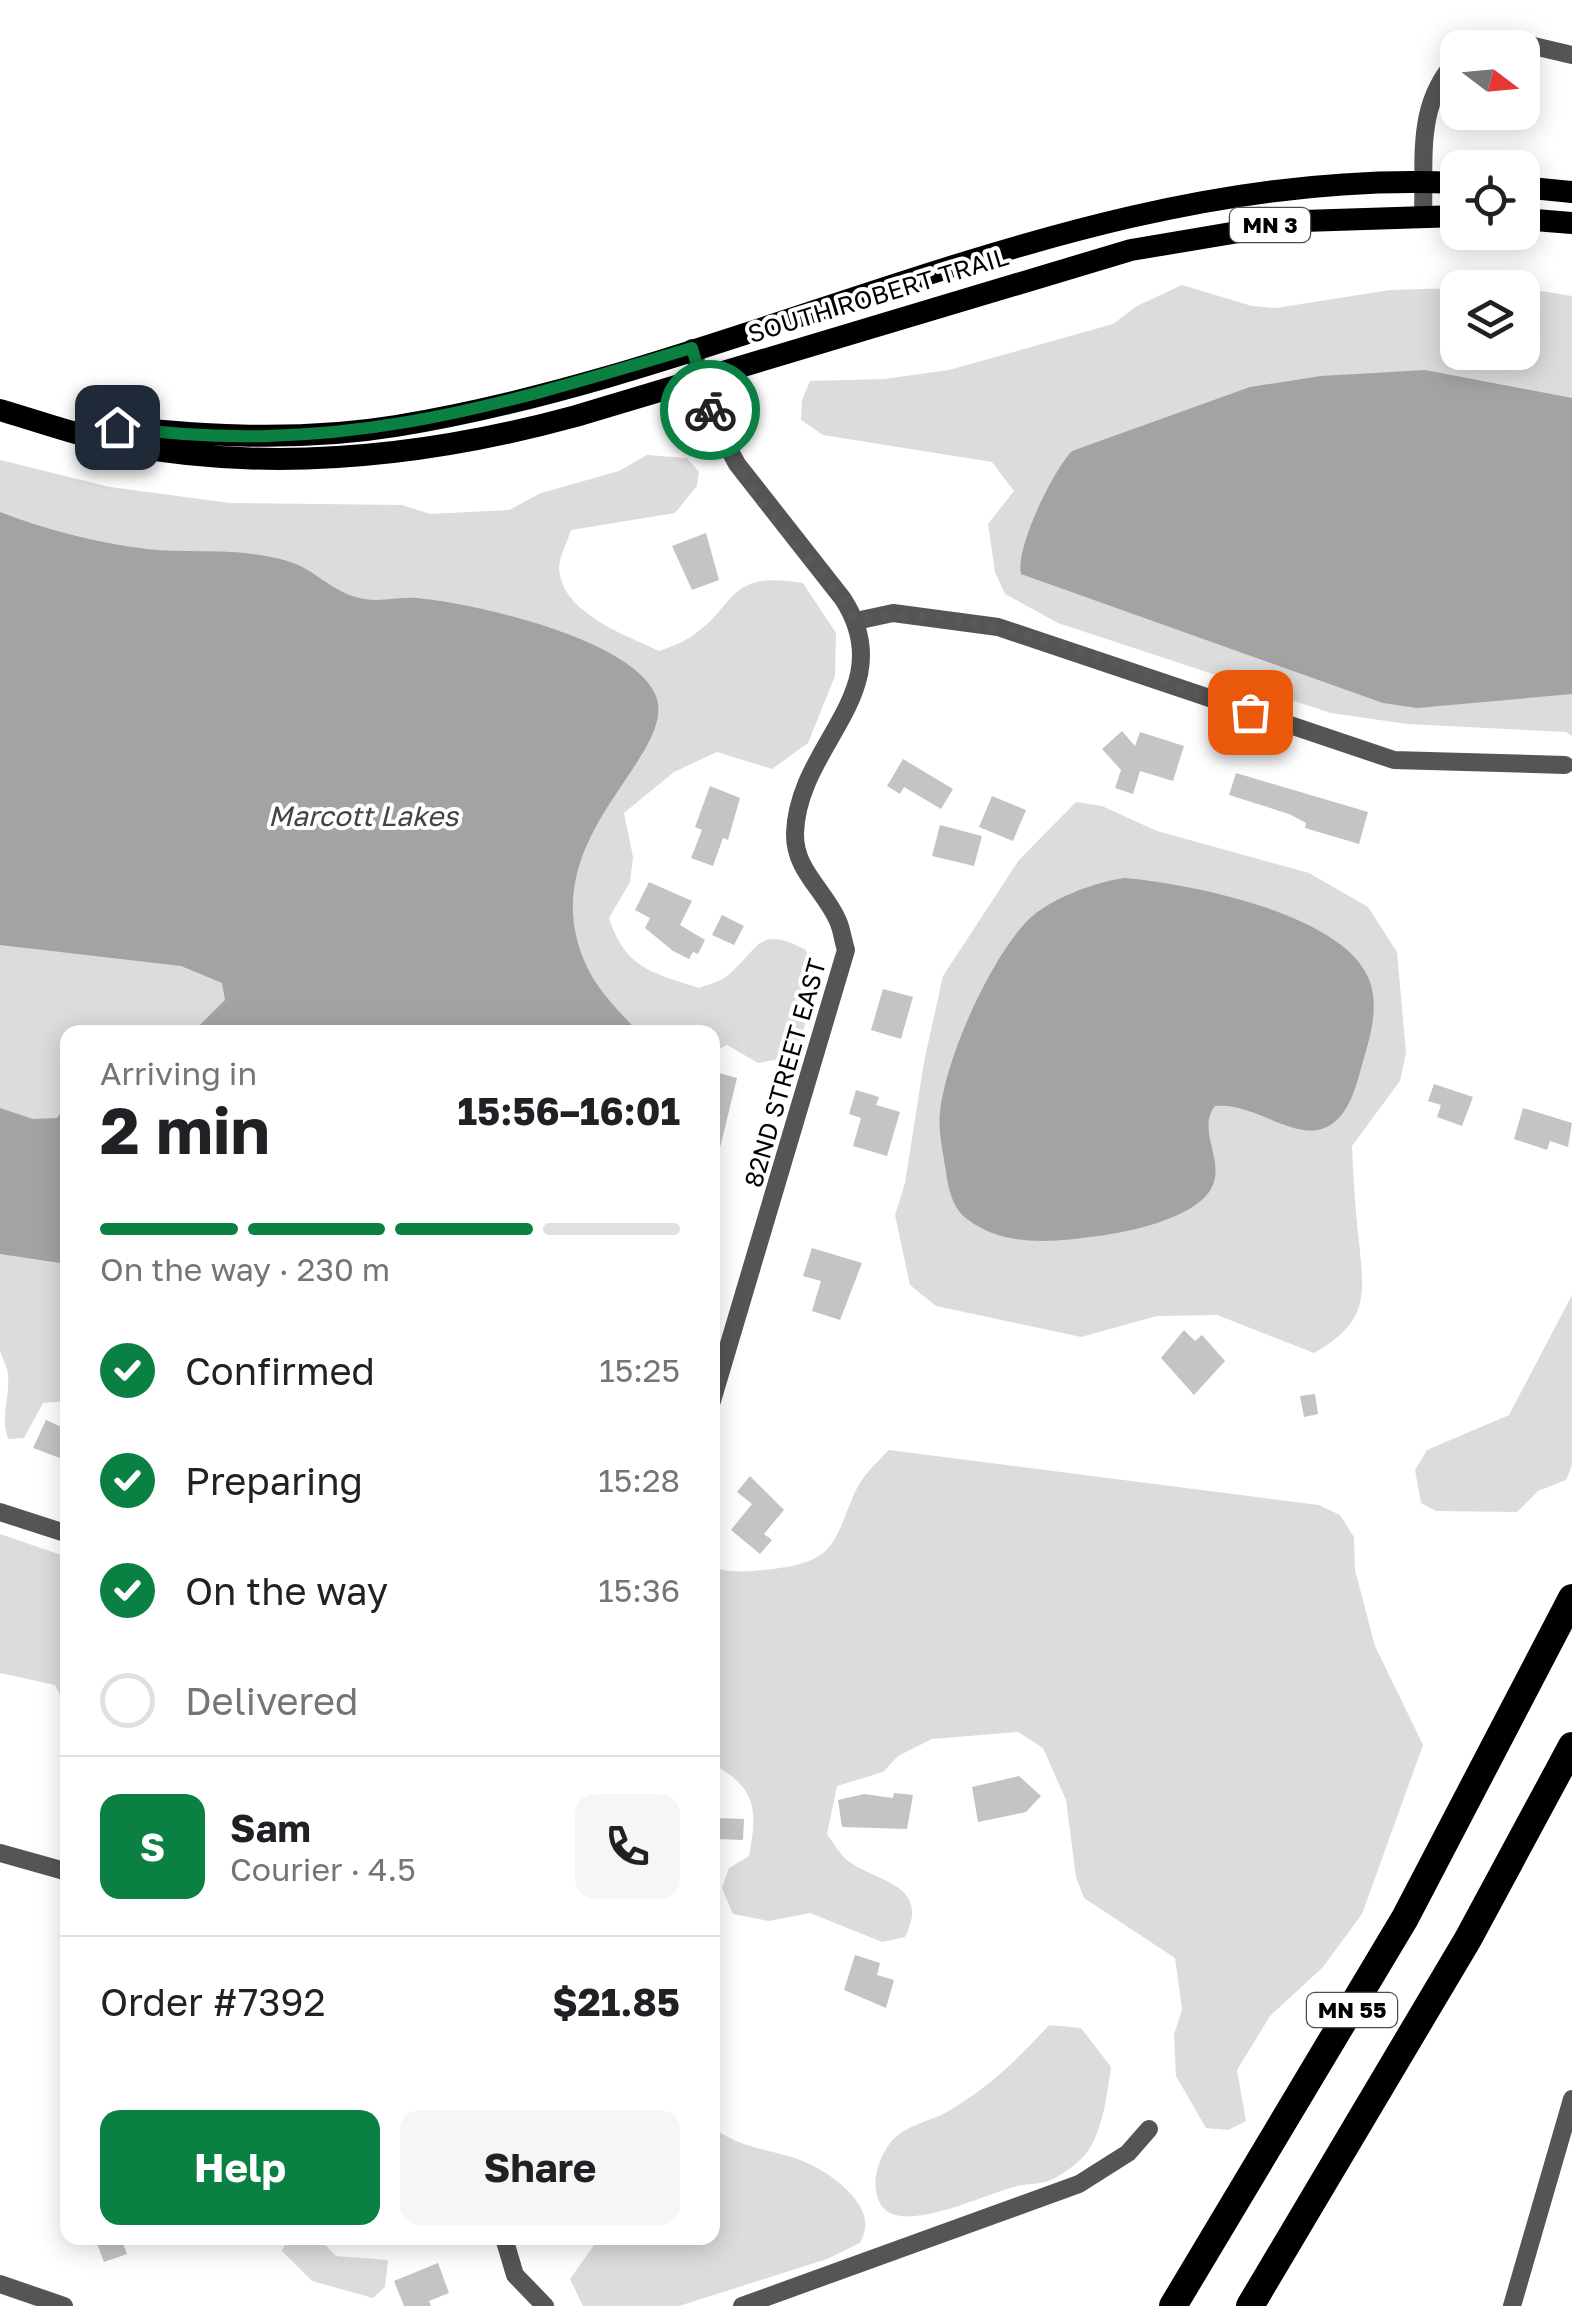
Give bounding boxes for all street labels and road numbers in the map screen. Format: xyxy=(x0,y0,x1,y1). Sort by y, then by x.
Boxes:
road number: MN 3 xyxy=(1230,208,1310,242)
street label: SOUTH ROBERT TRAIL xyxy=(744,240,1012,349)
street label: 82ND STREET EAST xyxy=(737,955,832,1191)
road number: MN 55 xyxy=(1307,1993,1397,2027)

